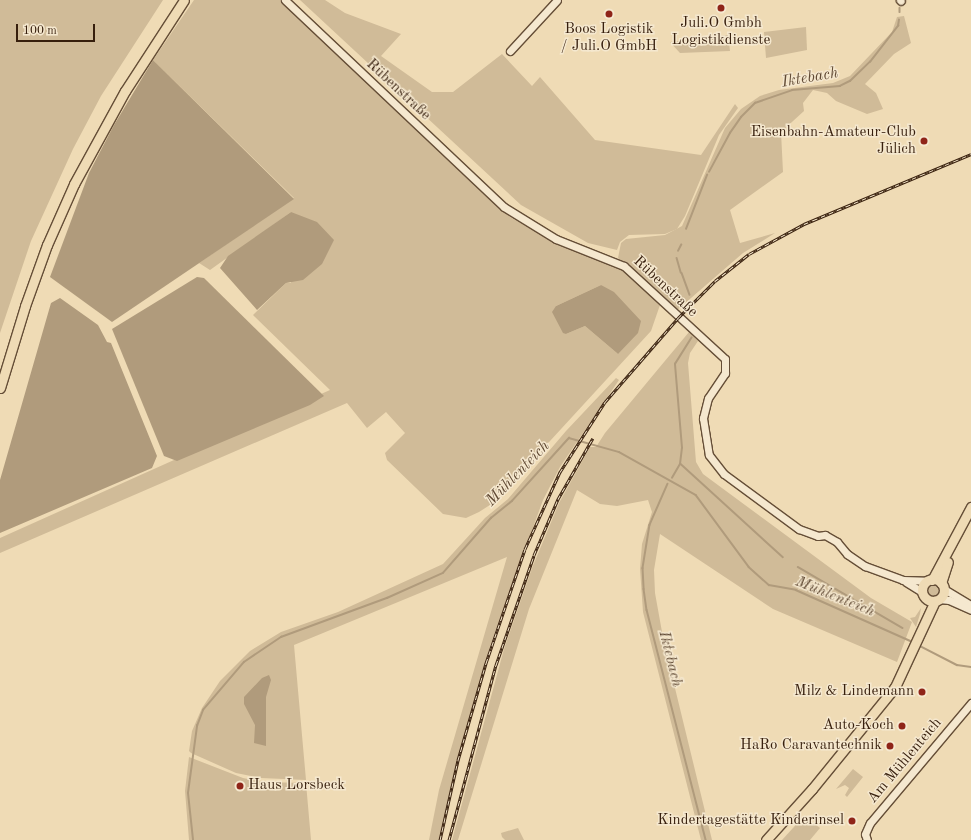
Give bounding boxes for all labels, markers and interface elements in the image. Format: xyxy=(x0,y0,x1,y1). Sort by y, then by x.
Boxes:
marker: Juli.O Gmbh Logistikdienste xyxy=(716,3,726,13)
marker: Boos Logistik / Juli.O GmbH xyxy=(604,9,614,19)
place label: Juli.O Gmbh Logistikdienste xyxy=(672,14,770,49)
scale bar xyxy=(18,16,97,42)
place label: Boos Logistik / Juli.O GmbH xyxy=(561,20,657,55)
text: 100 m xyxy=(23,25,57,37)
street label: Rübenstraße xyxy=(362,56,434,124)
water label: Iktebach xyxy=(780,64,840,92)
place label: Eisenbahn-Amateur-Club Jülich xyxy=(751,123,916,158)
marker: Eisenbahn-Amateur-Club Jülich xyxy=(919,136,929,146)
street label: Rübenstraße xyxy=(629,253,701,321)
water label: Mühlenteich xyxy=(482,437,554,511)
water label: Mühlenteich xyxy=(792,572,878,622)
water label: Iktebach xyxy=(654,629,686,689)
place label: Milz & Lindemann xyxy=(794,683,914,701)
marker: Milz & Lindemann xyxy=(917,687,927,697)
street label: Am Mühlenteich xyxy=(864,715,946,807)
place label: Auto-Koch xyxy=(823,717,894,735)
marker: Auto-Koch xyxy=(897,721,907,731)
place label: HaRo Caravantechnik xyxy=(740,737,882,755)
marker: HaRo Caravantechnik xyxy=(885,741,895,751)
place label: Haus Lorsbeck xyxy=(248,777,345,795)
marker: Haus Lorsbeck xyxy=(235,781,245,791)
place label: Kindertagestätte Kinderinsel xyxy=(657,812,844,830)
marker: Kindertagestätte Kinderinsel xyxy=(847,816,857,826)

